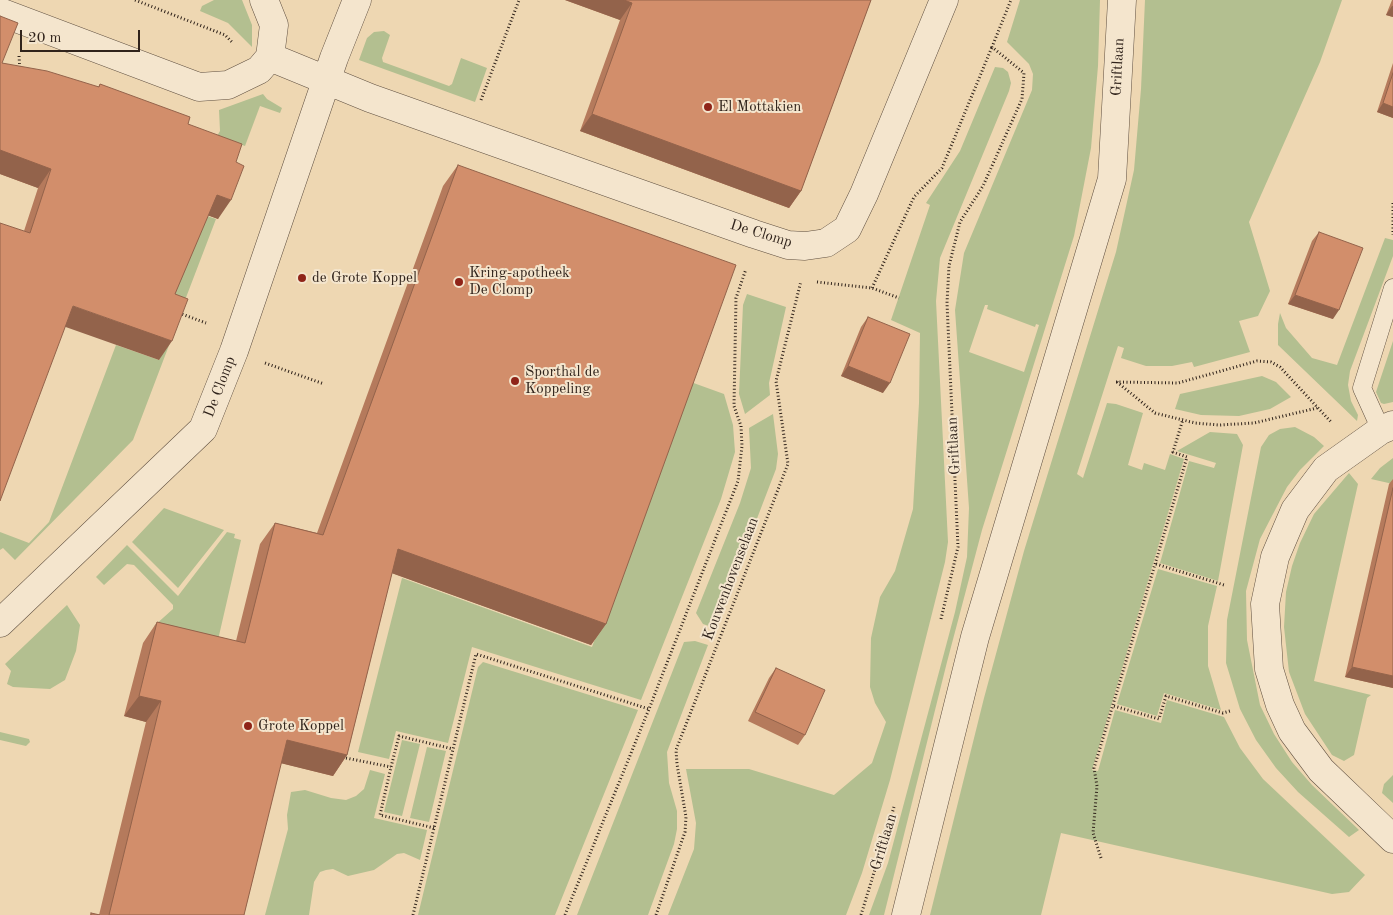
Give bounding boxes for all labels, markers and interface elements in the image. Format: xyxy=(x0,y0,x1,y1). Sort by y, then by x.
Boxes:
scale bar xyxy=(22,20,142,52)
text: 20 m xyxy=(28,31,62,46)
street label: Griftlaan xyxy=(1107,37,1129,97)
place label: El Mottakien xyxy=(718,98,801,116)
marker: El Mottakien xyxy=(702,101,714,113)
street label: De Clomp xyxy=(728,216,794,252)
place label: Kring-apotheek De Clomp xyxy=(469,264,570,299)
place label: de Grote Koppel xyxy=(312,269,417,287)
marker: de Grote Koppel xyxy=(296,272,308,284)
marker: Kring-apotheek De Clomp xyxy=(453,276,465,288)
street label: De Clomp xyxy=(200,354,240,420)
place label: Sporthal de Koppeling xyxy=(525,363,599,398)
marker: Sporthal de Koppeling xyxy=(509,375,521,387)
street label: Griftlaan xyxy=(943,416,965,476)
street label: Kouwenhovenselaan xyxy=(699,515,763,643)
place label: Grote Koppel xyxy=(258,717,344,735)
marker: Grote Koppel xyxy=(242,720,254,732)
street label: Griftlaan xyxy=(867,812,901,872)

